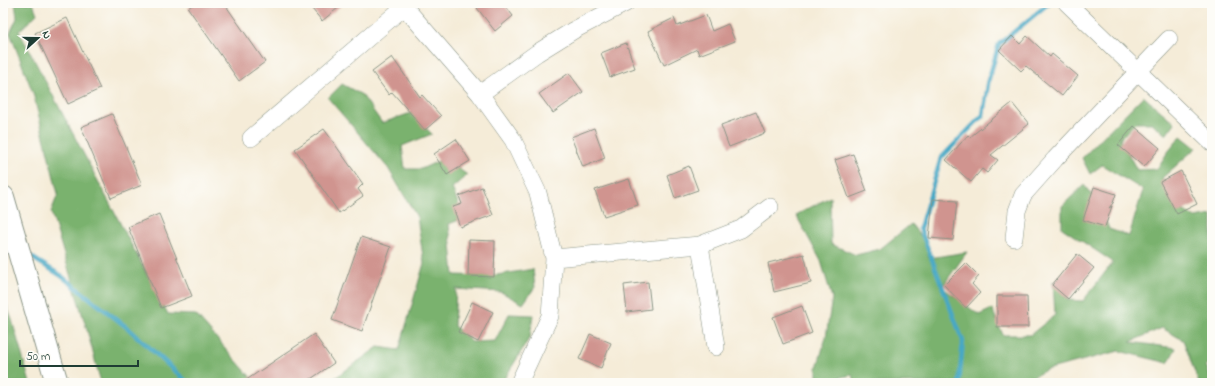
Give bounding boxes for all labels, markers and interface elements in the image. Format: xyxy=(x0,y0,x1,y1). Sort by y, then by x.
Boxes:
north arrow xyxy=(18,18,58,58)
text: N xyxy=(38,28,55,41)
scale bar xyxy=(20,342,138,368)
text: 50 m xyxy=(26,348,50,366)

